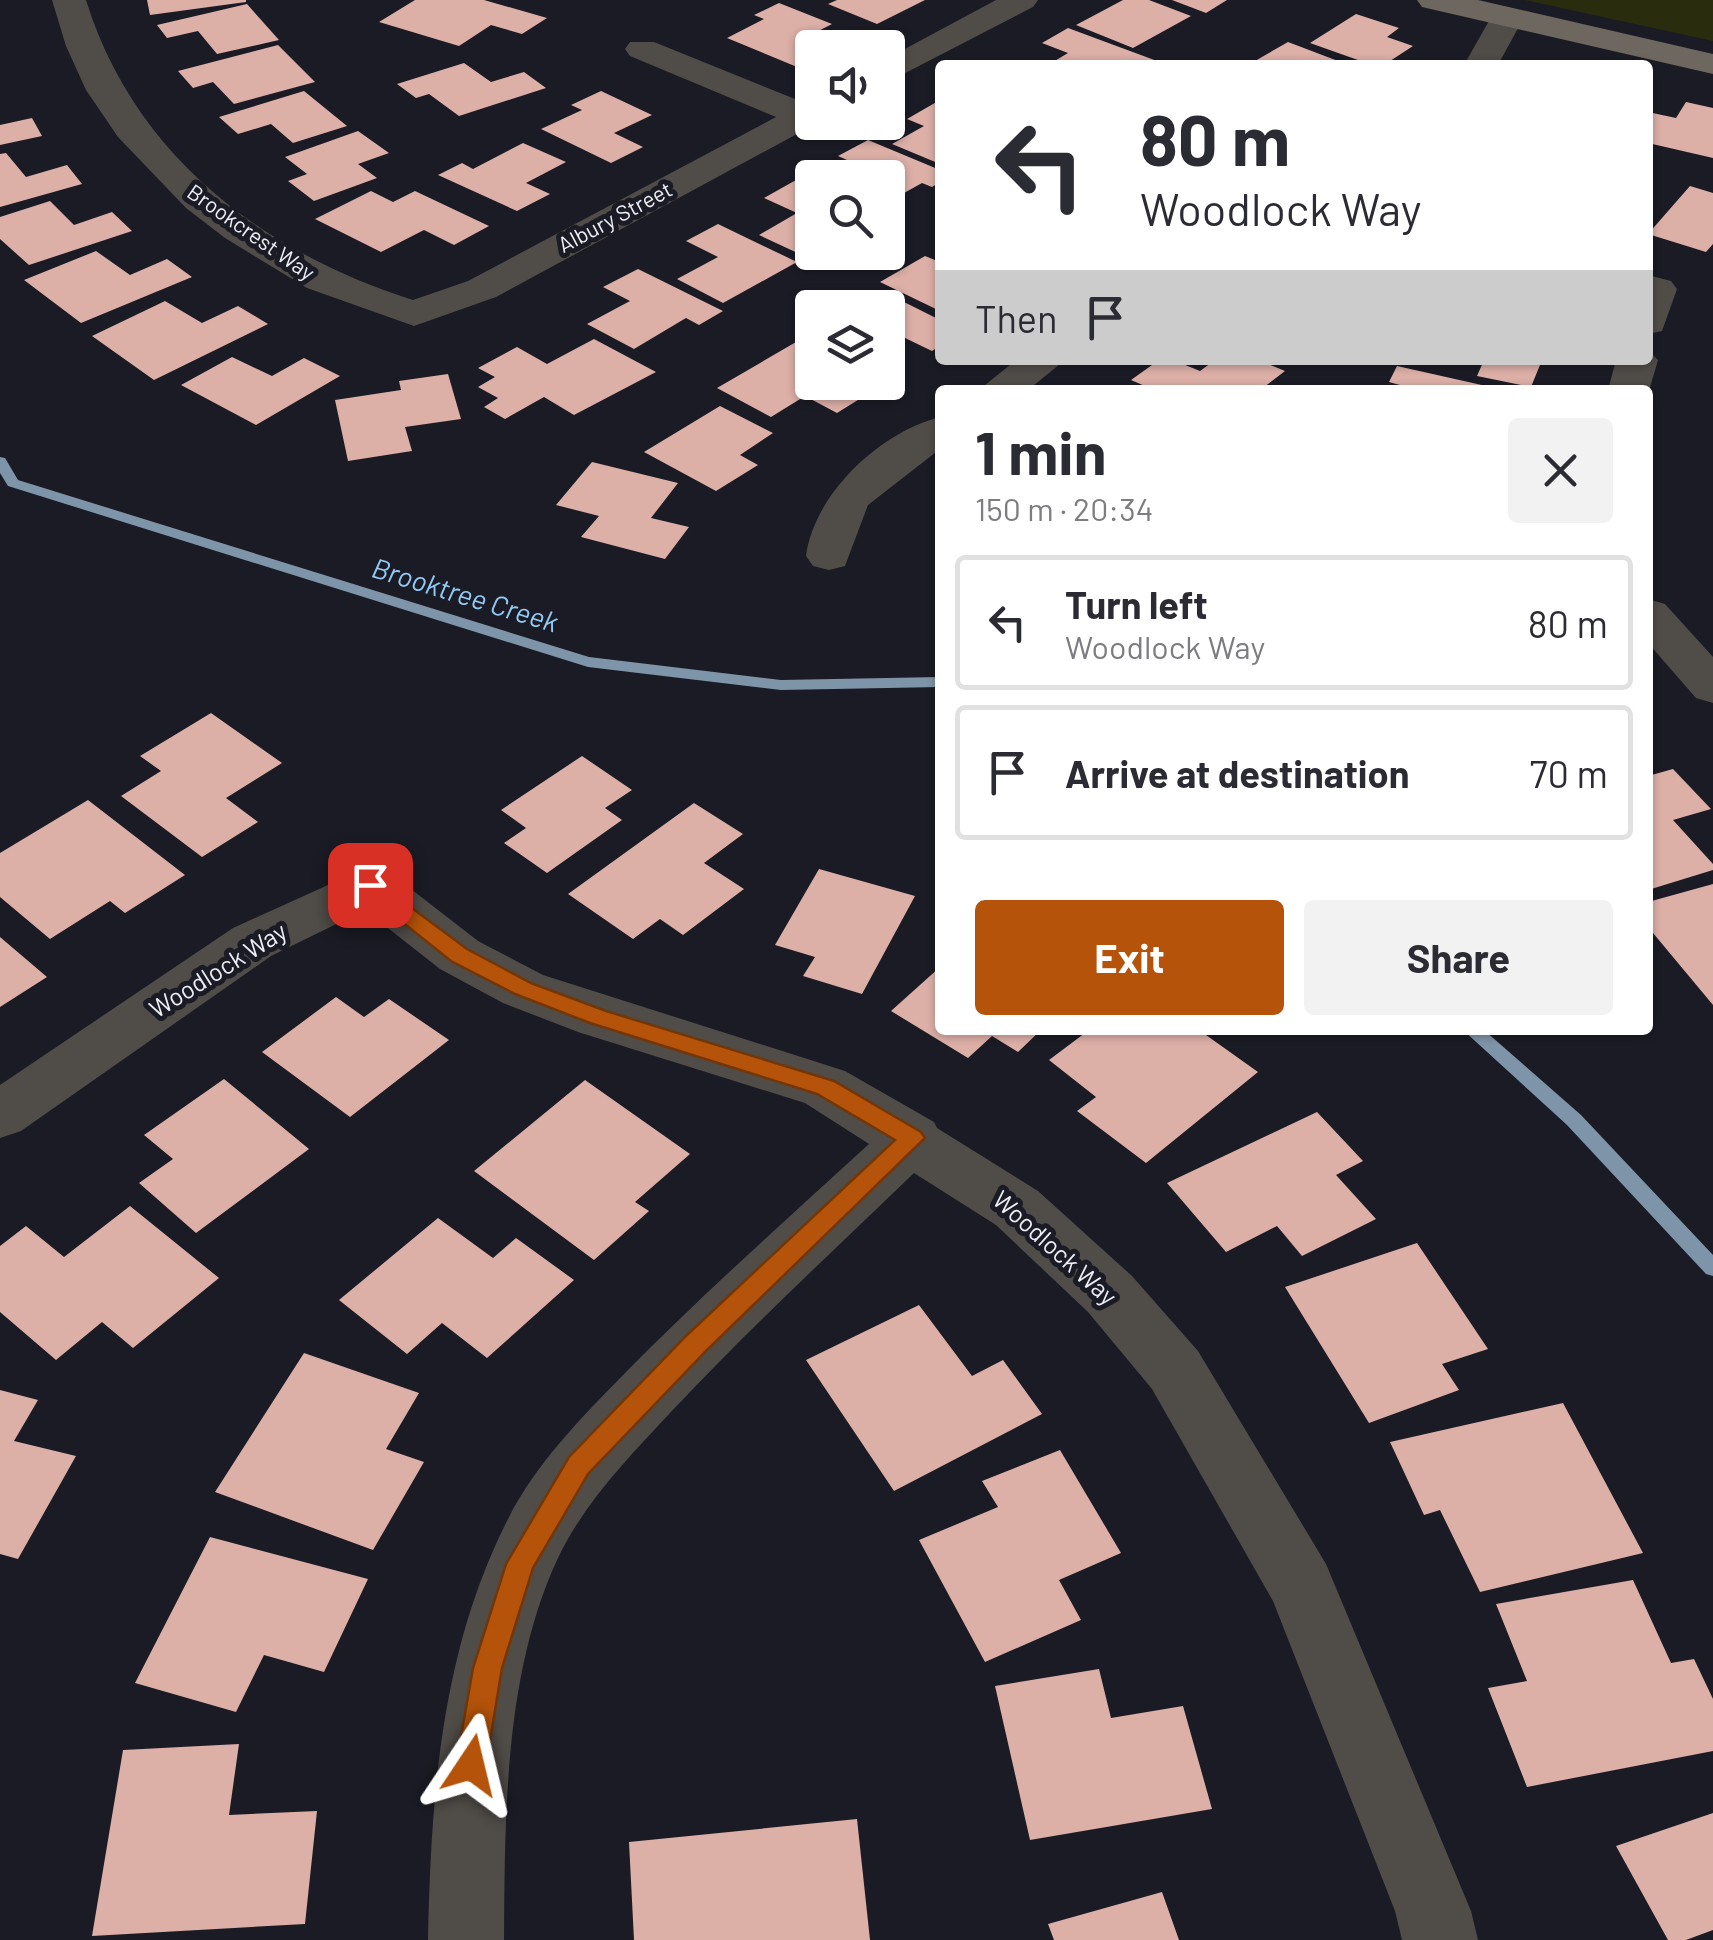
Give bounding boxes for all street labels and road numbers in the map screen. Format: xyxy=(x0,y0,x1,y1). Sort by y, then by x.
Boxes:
street label: Albury Street xyxy=(553,175,676,257)
street label: Brookcrest Way xyxy=(183,178,320,285)
street label: Woodlock Way xyxy=(143,915,292,1023)
street label: Woodlock Way xyxy=(988,1184,1124,1311)

